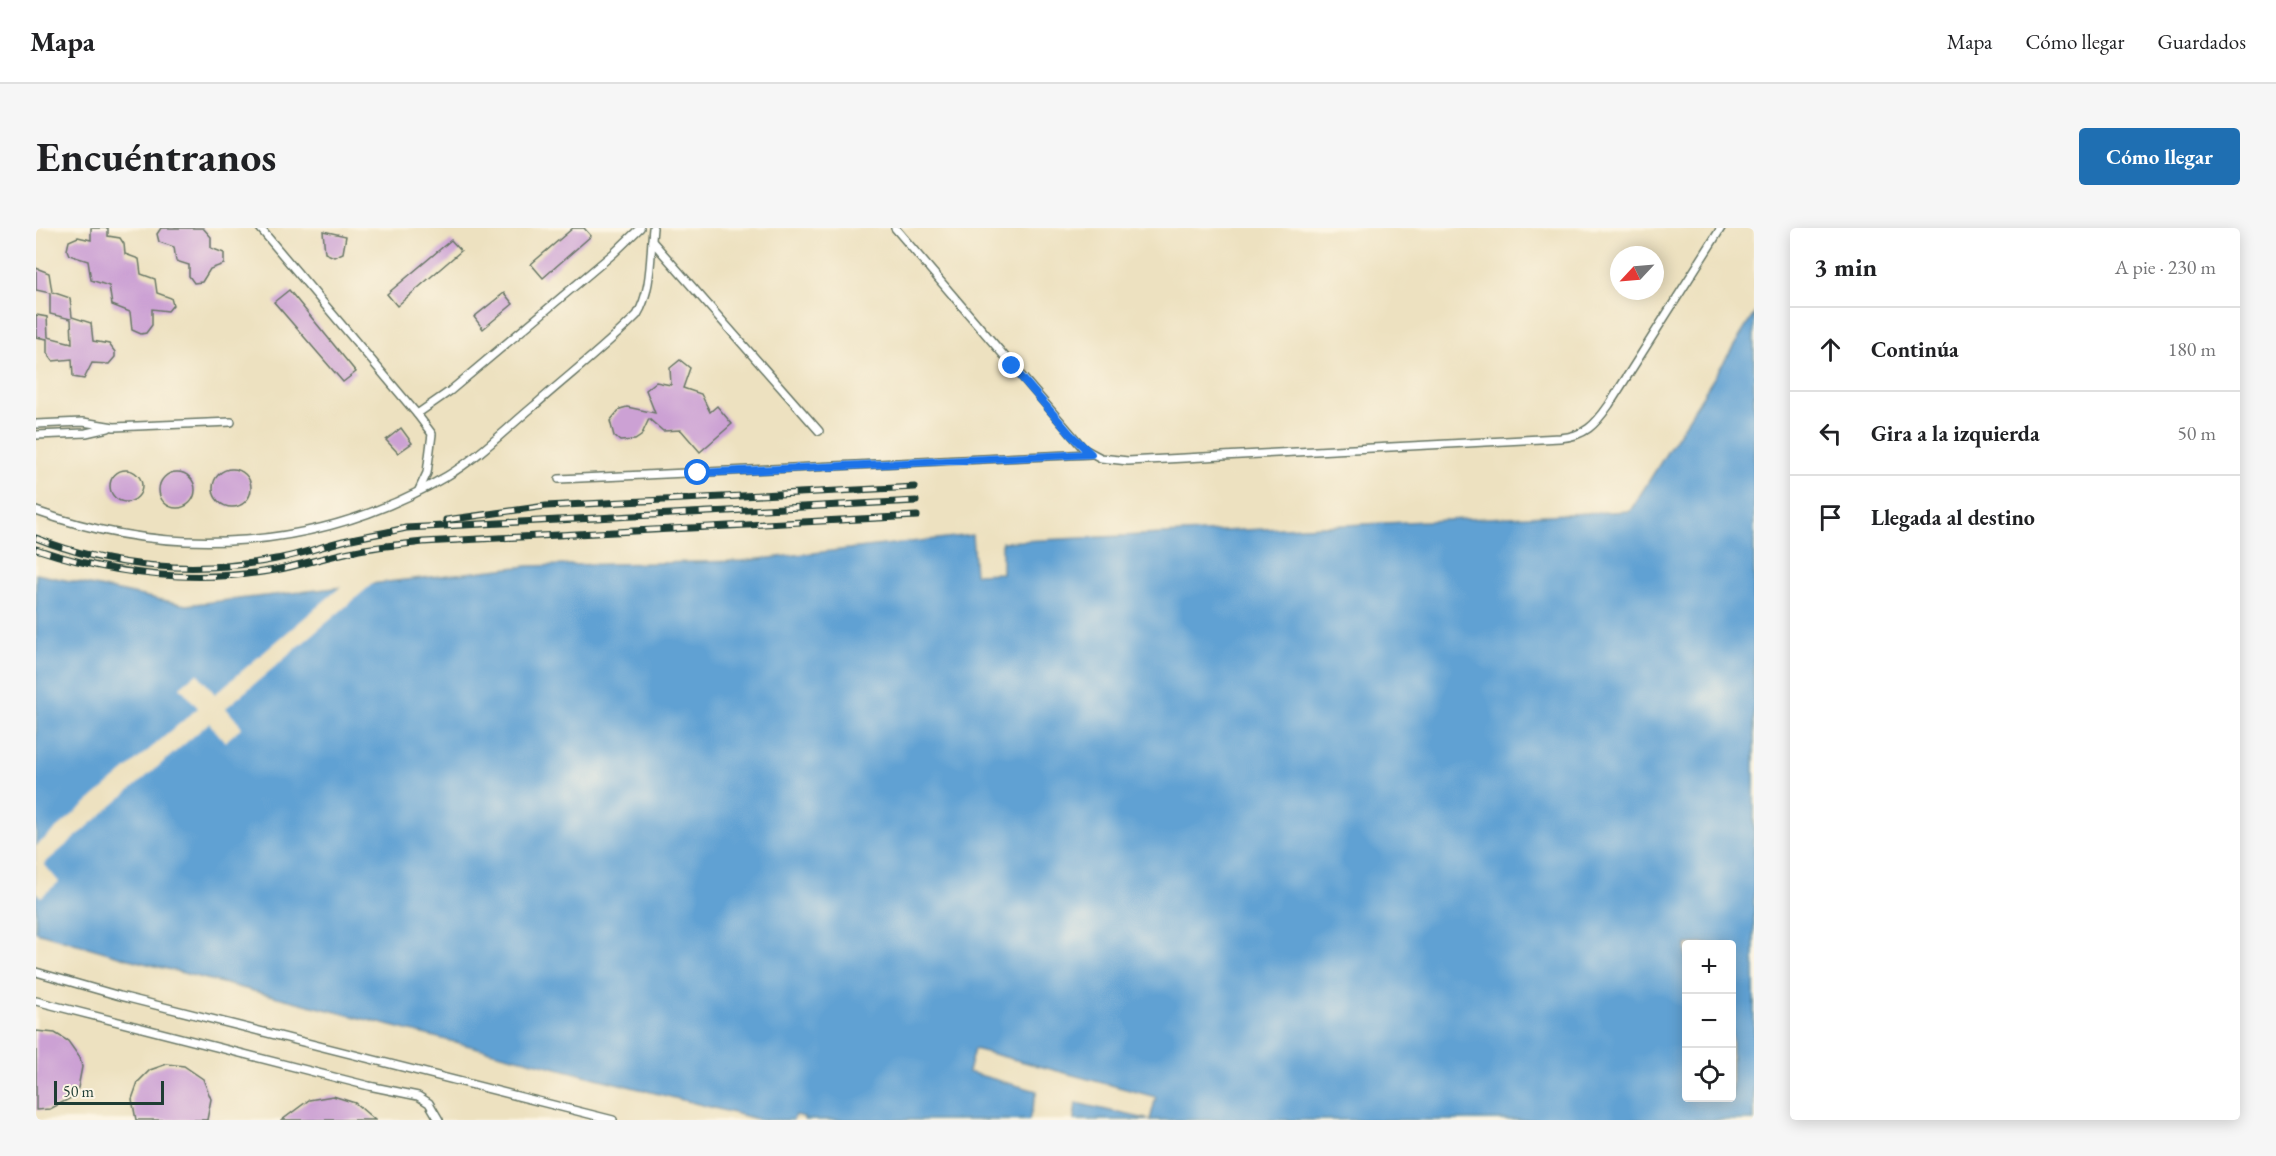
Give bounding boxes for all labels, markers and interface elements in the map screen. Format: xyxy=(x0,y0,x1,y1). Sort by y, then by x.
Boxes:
text: Mapa xyxy=(30,23,95,59)
text: Mapa xyxy=(1947,28,1992,55)
text: Cómo llegar xyxy=(2025,28,2124,55)
text: Guardados xyxy=(2157,28,2246,55)
button: Cómo llegar xyxy=(2079,128,2240,185)
text: Encuéntranos xyxy=(36,129,276,184)
north arrow xyxy=(1610,246,1664,300)
text: 3 min xyxy=(1814,250,1877,284)
text: A pie · 230 m xyxy=(2115,254,2216,280)
icon: ahead xyxy=(1814,333,1847,366)
text: Continúa xyxy=(1871,335,1959,364)
text: 180 m xyxy=(2168,336,2216,362)
route end xyxy=(998,352,1024,378)
icon: left xyxy=(1814,417,1847,450)
text: Gira a la izquierda xyxy=(1871,419,2040,448)
text: 50 m xyxy=(2177,420,2216,446)
route start xyxy=(684,459,710,485)
icon: arrive xyxy=(1814,501,1847,534)
text: Llegada al destino xyxy=(1871,503,2035,532)
map controls xyxy=(1682,940,1736,1102)
button: + xyxy=(1682,940,1736,994)
button: − xyxy=(1682,994,1736,1048)
button: locate xyxy=(1682,1048,1736,1102)
scale bar xyxy=(54,1078,164,1106)
text: 50 m xyxy=(63,1081,94,1102)

